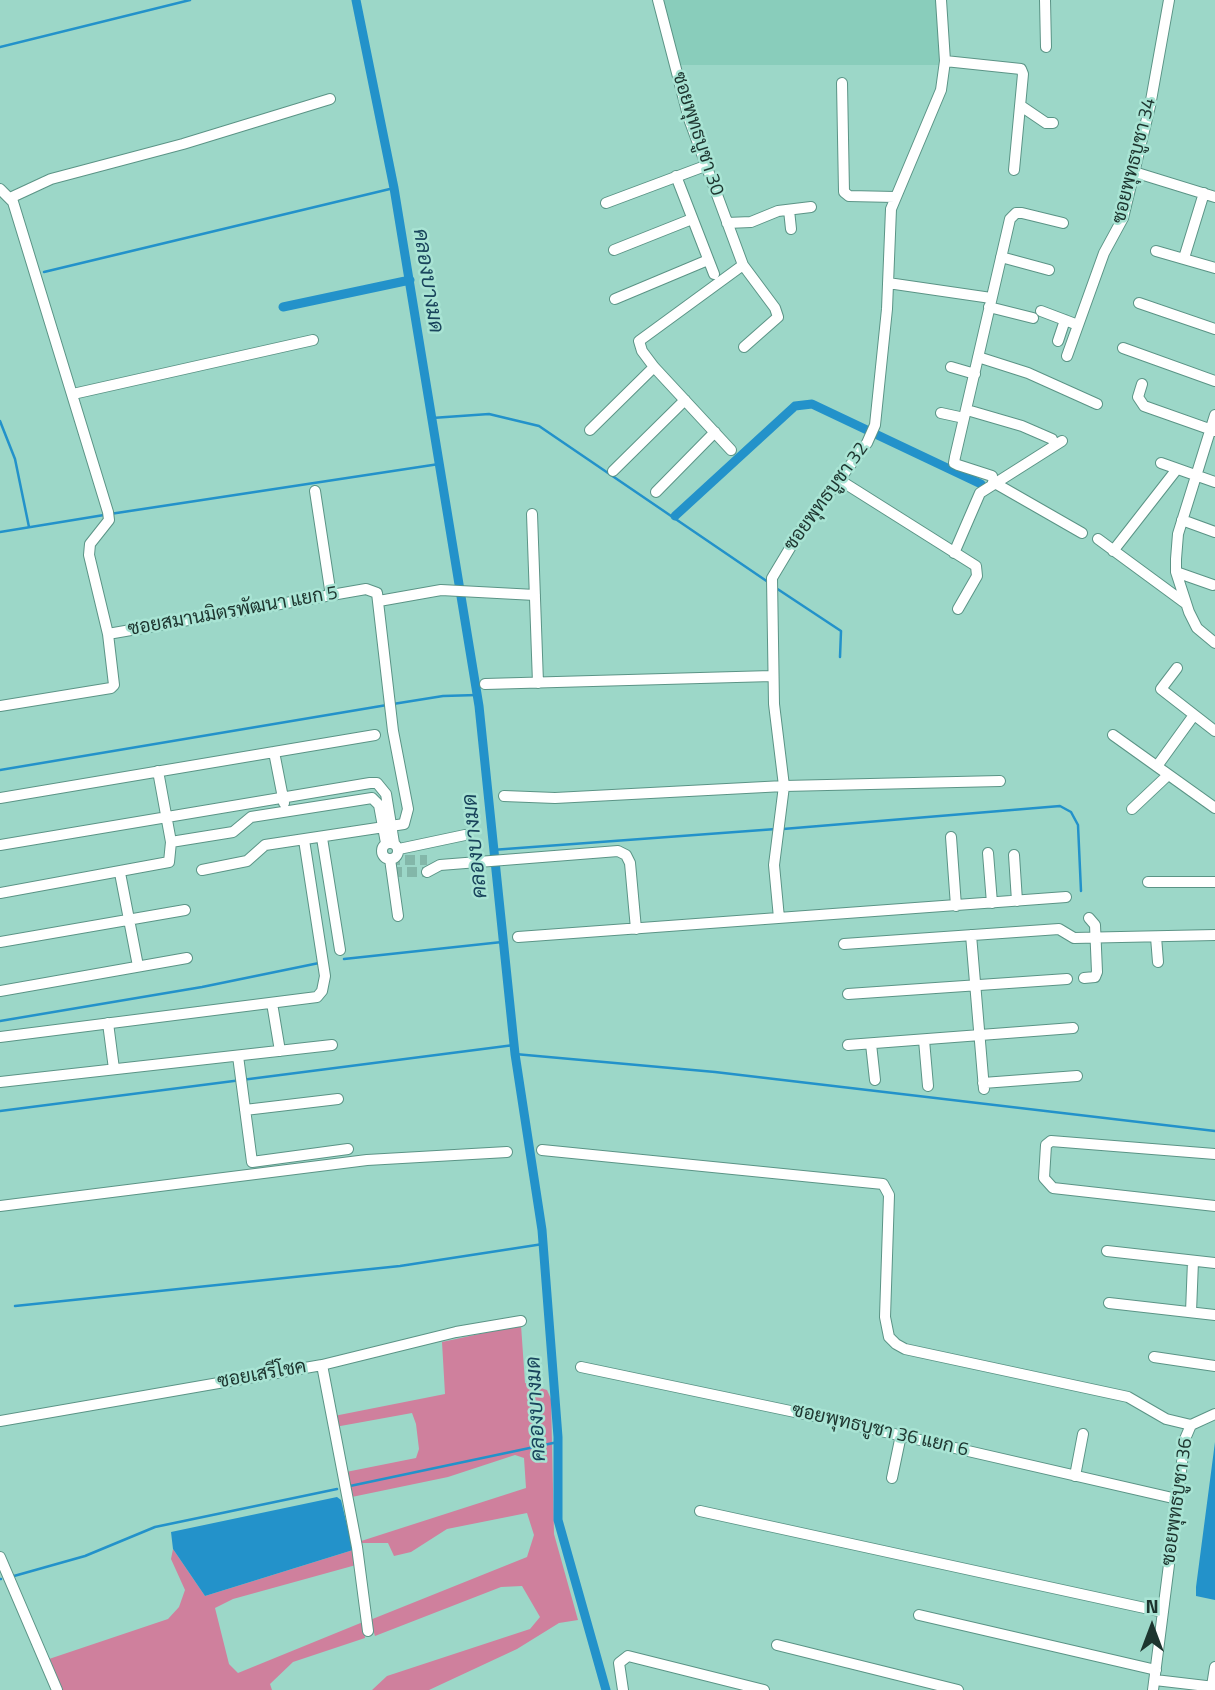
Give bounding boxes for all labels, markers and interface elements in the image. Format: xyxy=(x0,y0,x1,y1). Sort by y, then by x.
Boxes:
street label: ซอยพุทธบูชา 30 xyxy=(666,69,728,199)
street label: ซอยพุทธบูชา 34 xyxy=(1108,96,1162,226)
water label: คลองบางมด xyxy=(406,227,448,335)
street label: ซอยพุทธบูชา 32 xyxy=(780,438,874,556)
street label: ซอยสมานมิตรพัฒนา แยก 5 xyxy=(126,582,340,642)
water label: คลองบางมด xyxy=(458,792,494,900)
street label: ซอยเสรีโชค xyxy=(216,1356,308,1394)
water label: คลองบางมด xyxy=(522,1356,552,1462)
street label: ซอยพุทธบูชา 36 แยก 6 xyxy=(790,1400,970,1462)
street label: ซอยพุทธบูชา 36 xyxy=(1158,1437,1198,1567)
text: N xyxy=(1145,1591,1159,1620)
north arrow xyxy=(1117,1592,1187,1662)

